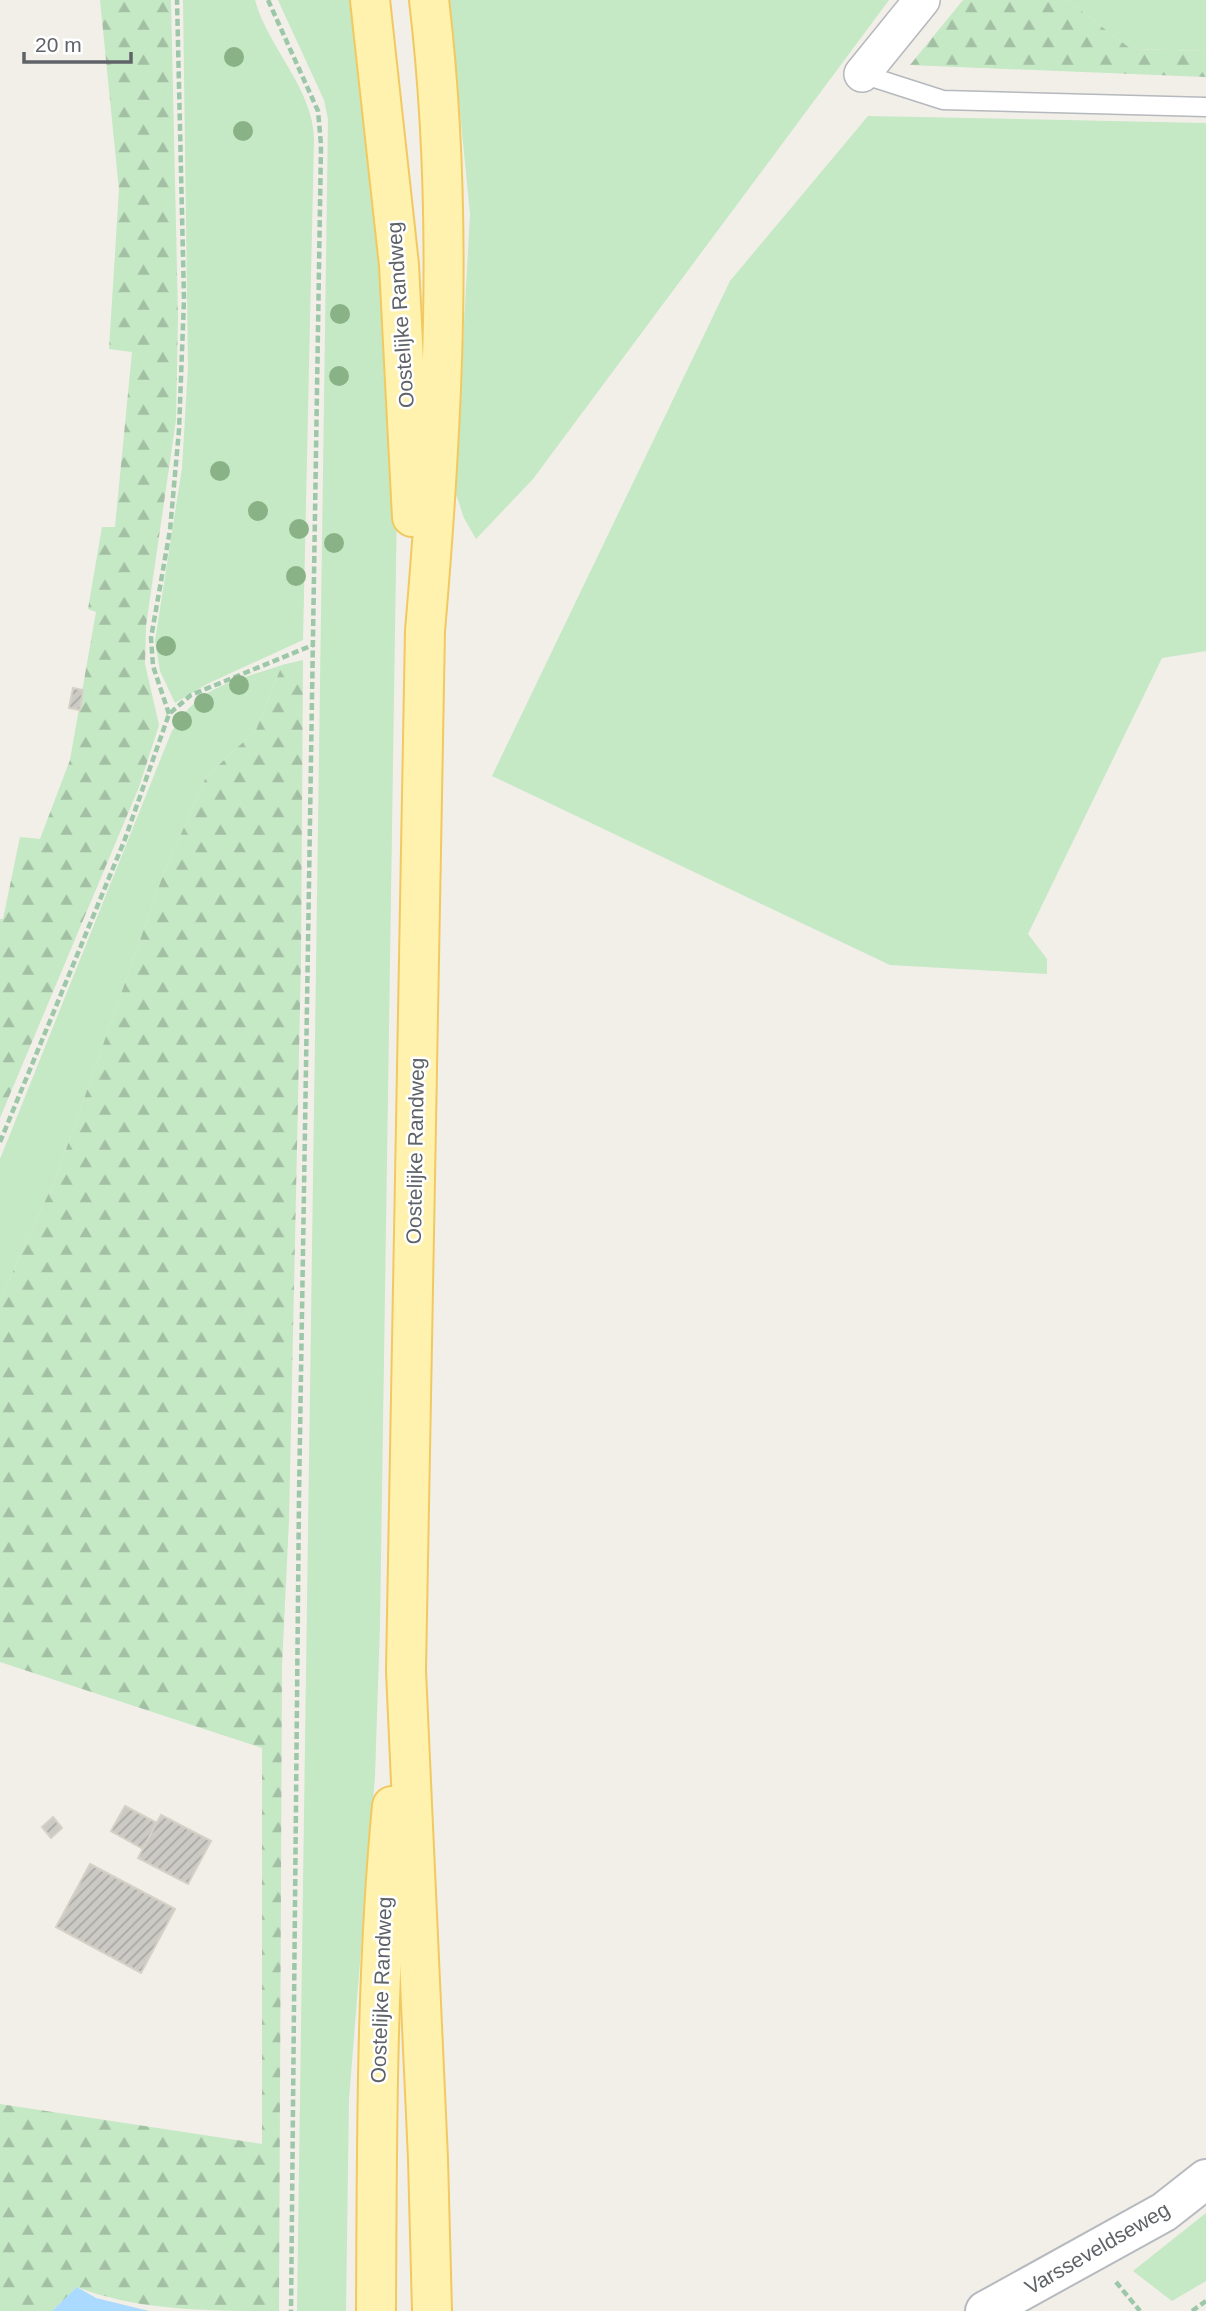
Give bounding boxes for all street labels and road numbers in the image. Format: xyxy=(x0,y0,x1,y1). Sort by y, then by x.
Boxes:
street label: Oostelijke Randweg xyxy=(382,221,418,409)
street label: Oostelijke Randweg xyxy=(402,1057,428,1245)
street label: Oostelijke Randweg xyxy=(366,1896,396,2084)
street label: Varsseveldseweg xyxy=(1021,2197,1173,2299)

